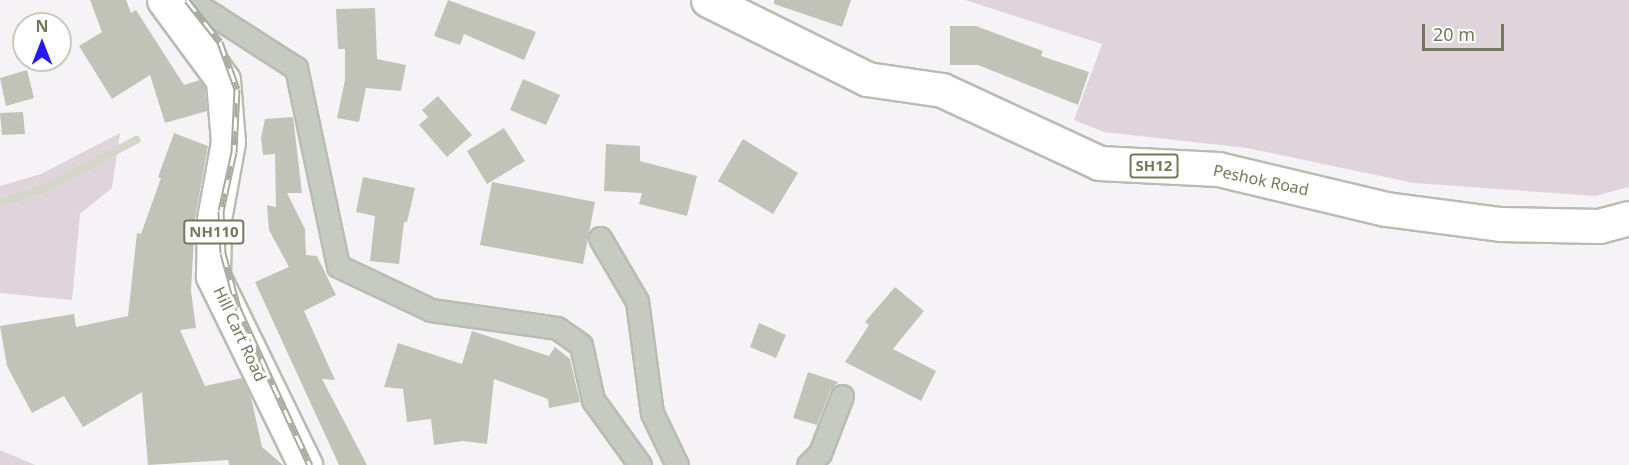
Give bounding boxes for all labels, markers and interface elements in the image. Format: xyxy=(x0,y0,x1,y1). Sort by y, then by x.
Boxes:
north arrow xyxy=(12,12,72,72)
scale bar xyxy=(1425,12,1508,50)
text: N xyxy=(35,15,49,37)
text: 20 m xyxy=(1433,22,1475,46)
road number: SH12 xyxy=(1128,154,1180,178)
street label: Peshok Road xyxy=(1212,161,1310,199)
road number: NH110 xyxy=(182,220,246,244)
street label: Hill Cart Road xyxy=(210,284,270,384)

